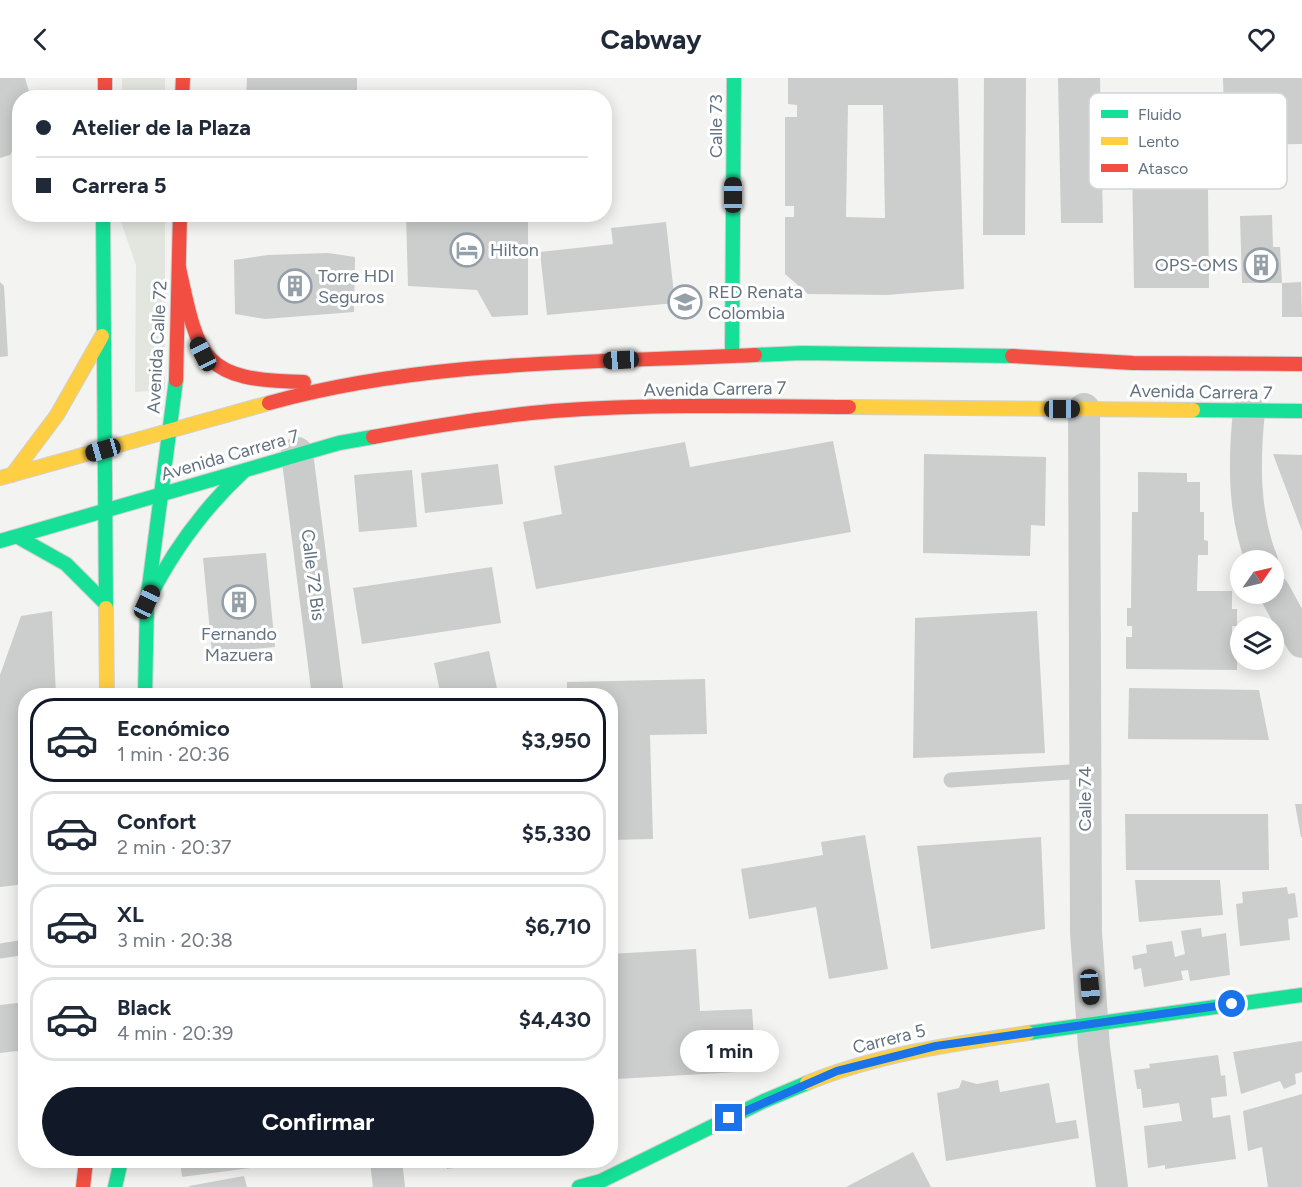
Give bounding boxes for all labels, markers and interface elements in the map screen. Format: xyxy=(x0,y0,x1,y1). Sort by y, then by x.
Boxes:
icon: back xyxy=(24,23,57,56)
text: Cabway xyxy=(600,23,702,56)
icon: heart xyxy=(1245,23,1278,56)
legend xyxy=(1089,93,1287,189)
street label: Calle 73 xyxy=(705,94,727,158)
text: Fluido xyxy=(1138,105,1182,124)
text: Atelier de la Plaza xyxy=(72,114,251,141)
text: Lento xyxy=(1138,132,1179,151)
text: Atasco xyxy=(1138,159,1188,178)
text: Carrera 5 xyxy=(72,172,167,199)
car xyxy=(724,177,742,213)
hotel icon: Hilton xyxy=(449,232,485,268)
place label: Hilton xyxy=(490,239,539,261)
building icon: OPS-OMS xyxy=(1243,247,1279,283)
place label: OPS-OMS xyxy=(1155,254,1238,276)
place label: Torre HDI Seguros xyxy=(318,265,395,308)
building icon: Torre HDI Seguros xyxy=(277,268,313,304)
street label: Avenida Calle 72 xyxy=(143,280,171,414)
place label: RED Renata Colombia xyxy=(708,281,803,324)
school or university icon: RED Renata Colombia xyxy=(667,284,703,320)
car xyxy=(187,334,219,374)
car xyxy=(603,350,639,370)
street label: Avenida Carrera 7 xyxy=(643,377,787,401)
street label: Avenida Carrera 7 xyxy=(1129,380,1273,404)
car xyxy=(1044,400,1080,418)
street label: Avenida Carrera 7 xyxy=(158,425,302,485)
car xyxy=(83,436,123,464)
street label: Calle 72 Bis xyxy=(296,528,330,622)
north arrow xyxy=(1230,550,1284,604)
map controls xyxy=(1230,550,1284,670)
car xyxy=(131,582,163,622)
building icon: Fernando Mazuera xyxy=(221,584,257,620)
button: layers xyxy=(1230,616,1284,670)
place label: Fernando Mazuera xyxy=(201,623,277,666)
icon: car xyxy=(45,713,99,767)
text: Económico xyxy=(117,715,230,742)
text: $3,950 xyxy=(521,727,591,754)
text: 1 min · 20:36 xyxy=(117,742,229,766)
street label: Calle 74 xyxy=(1074,766,1096,832)
icon: car xyxy=(45,806,99,860)
text: Confort xyxy=(117,808,197,835)
text: $5,330 xyxy=(522,820,591,847)
text: 2 min · 20:37 xyxy=(117,835,232,859)
icon: car xyxy=(45,899,99,953)
text: XL xyxy=(117,901,144,928)
text: $6,710 xyxy=(525,913,591,940)
text: 3 min · 20:38 xyxy=(117,928,233,952)
car xyxy=(1079,968,1101,1006)
route start xyxy=(1218,990,1245,1017)
icon: car xyxy=(45,992,99,1046)
text: Black xyxy=(117,994,171,1021)
text: $4,430 xyxy=(519,1006,591,1033)
street label: Carrera 5 xyxy=(850,1019,928,1059)
text: 4 min · 20:39 xyxy=(117,1021,233,1045)
callout: 1 min xyxy=(680,1031,778,1073)
text: 1 min xyxy=(706,1039,753,1063)
button: Confirmar xyxy=(42,1087,594,1156)
route end xyxy=(715,1104,742,1131)

